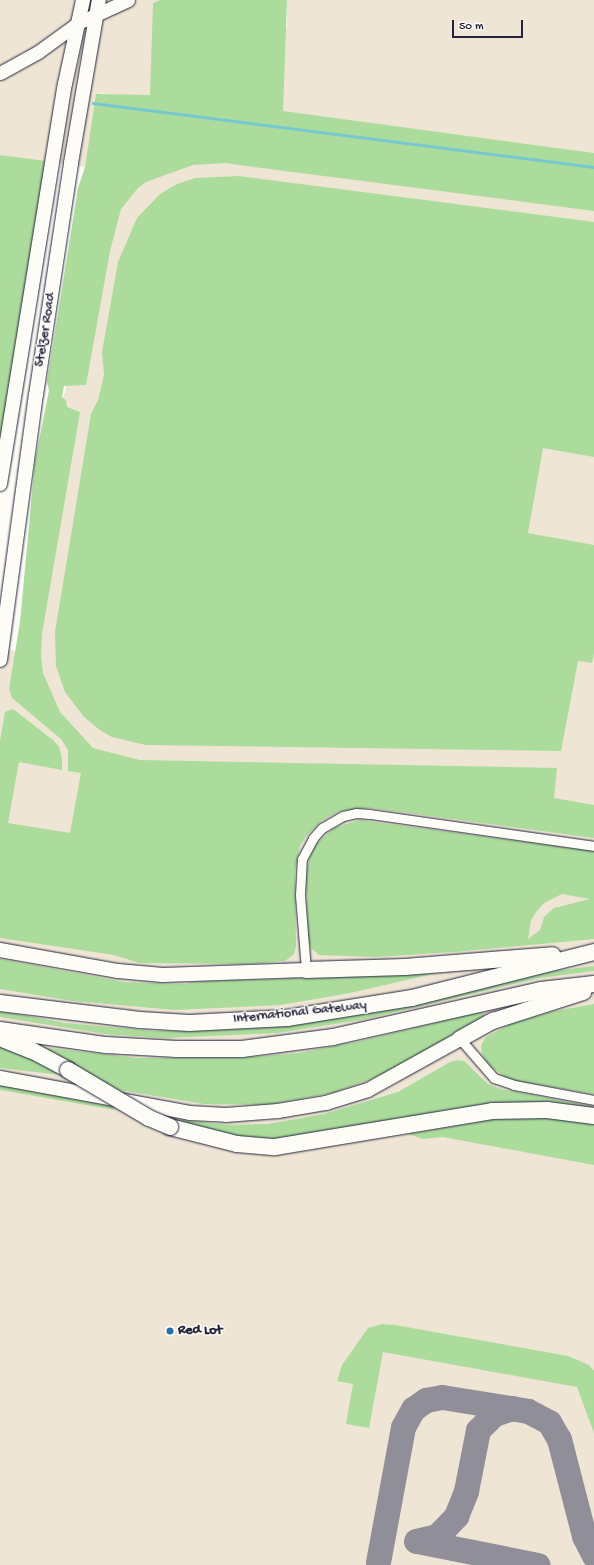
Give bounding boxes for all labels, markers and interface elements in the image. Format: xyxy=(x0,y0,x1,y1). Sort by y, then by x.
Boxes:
scale bar xyxy=(454,12,525,38)
text: 50 m xyxy=(459,20,484,34)
street label: Stelzer Road xyxy=(32,292,60,368)
street label: International Gateway xyxy=(232,998,368,1028)
place label: Red Lot xyxy=(178,1323,222,1339)
marker: Red Lot xyxy=(165,1326,175,1336)

